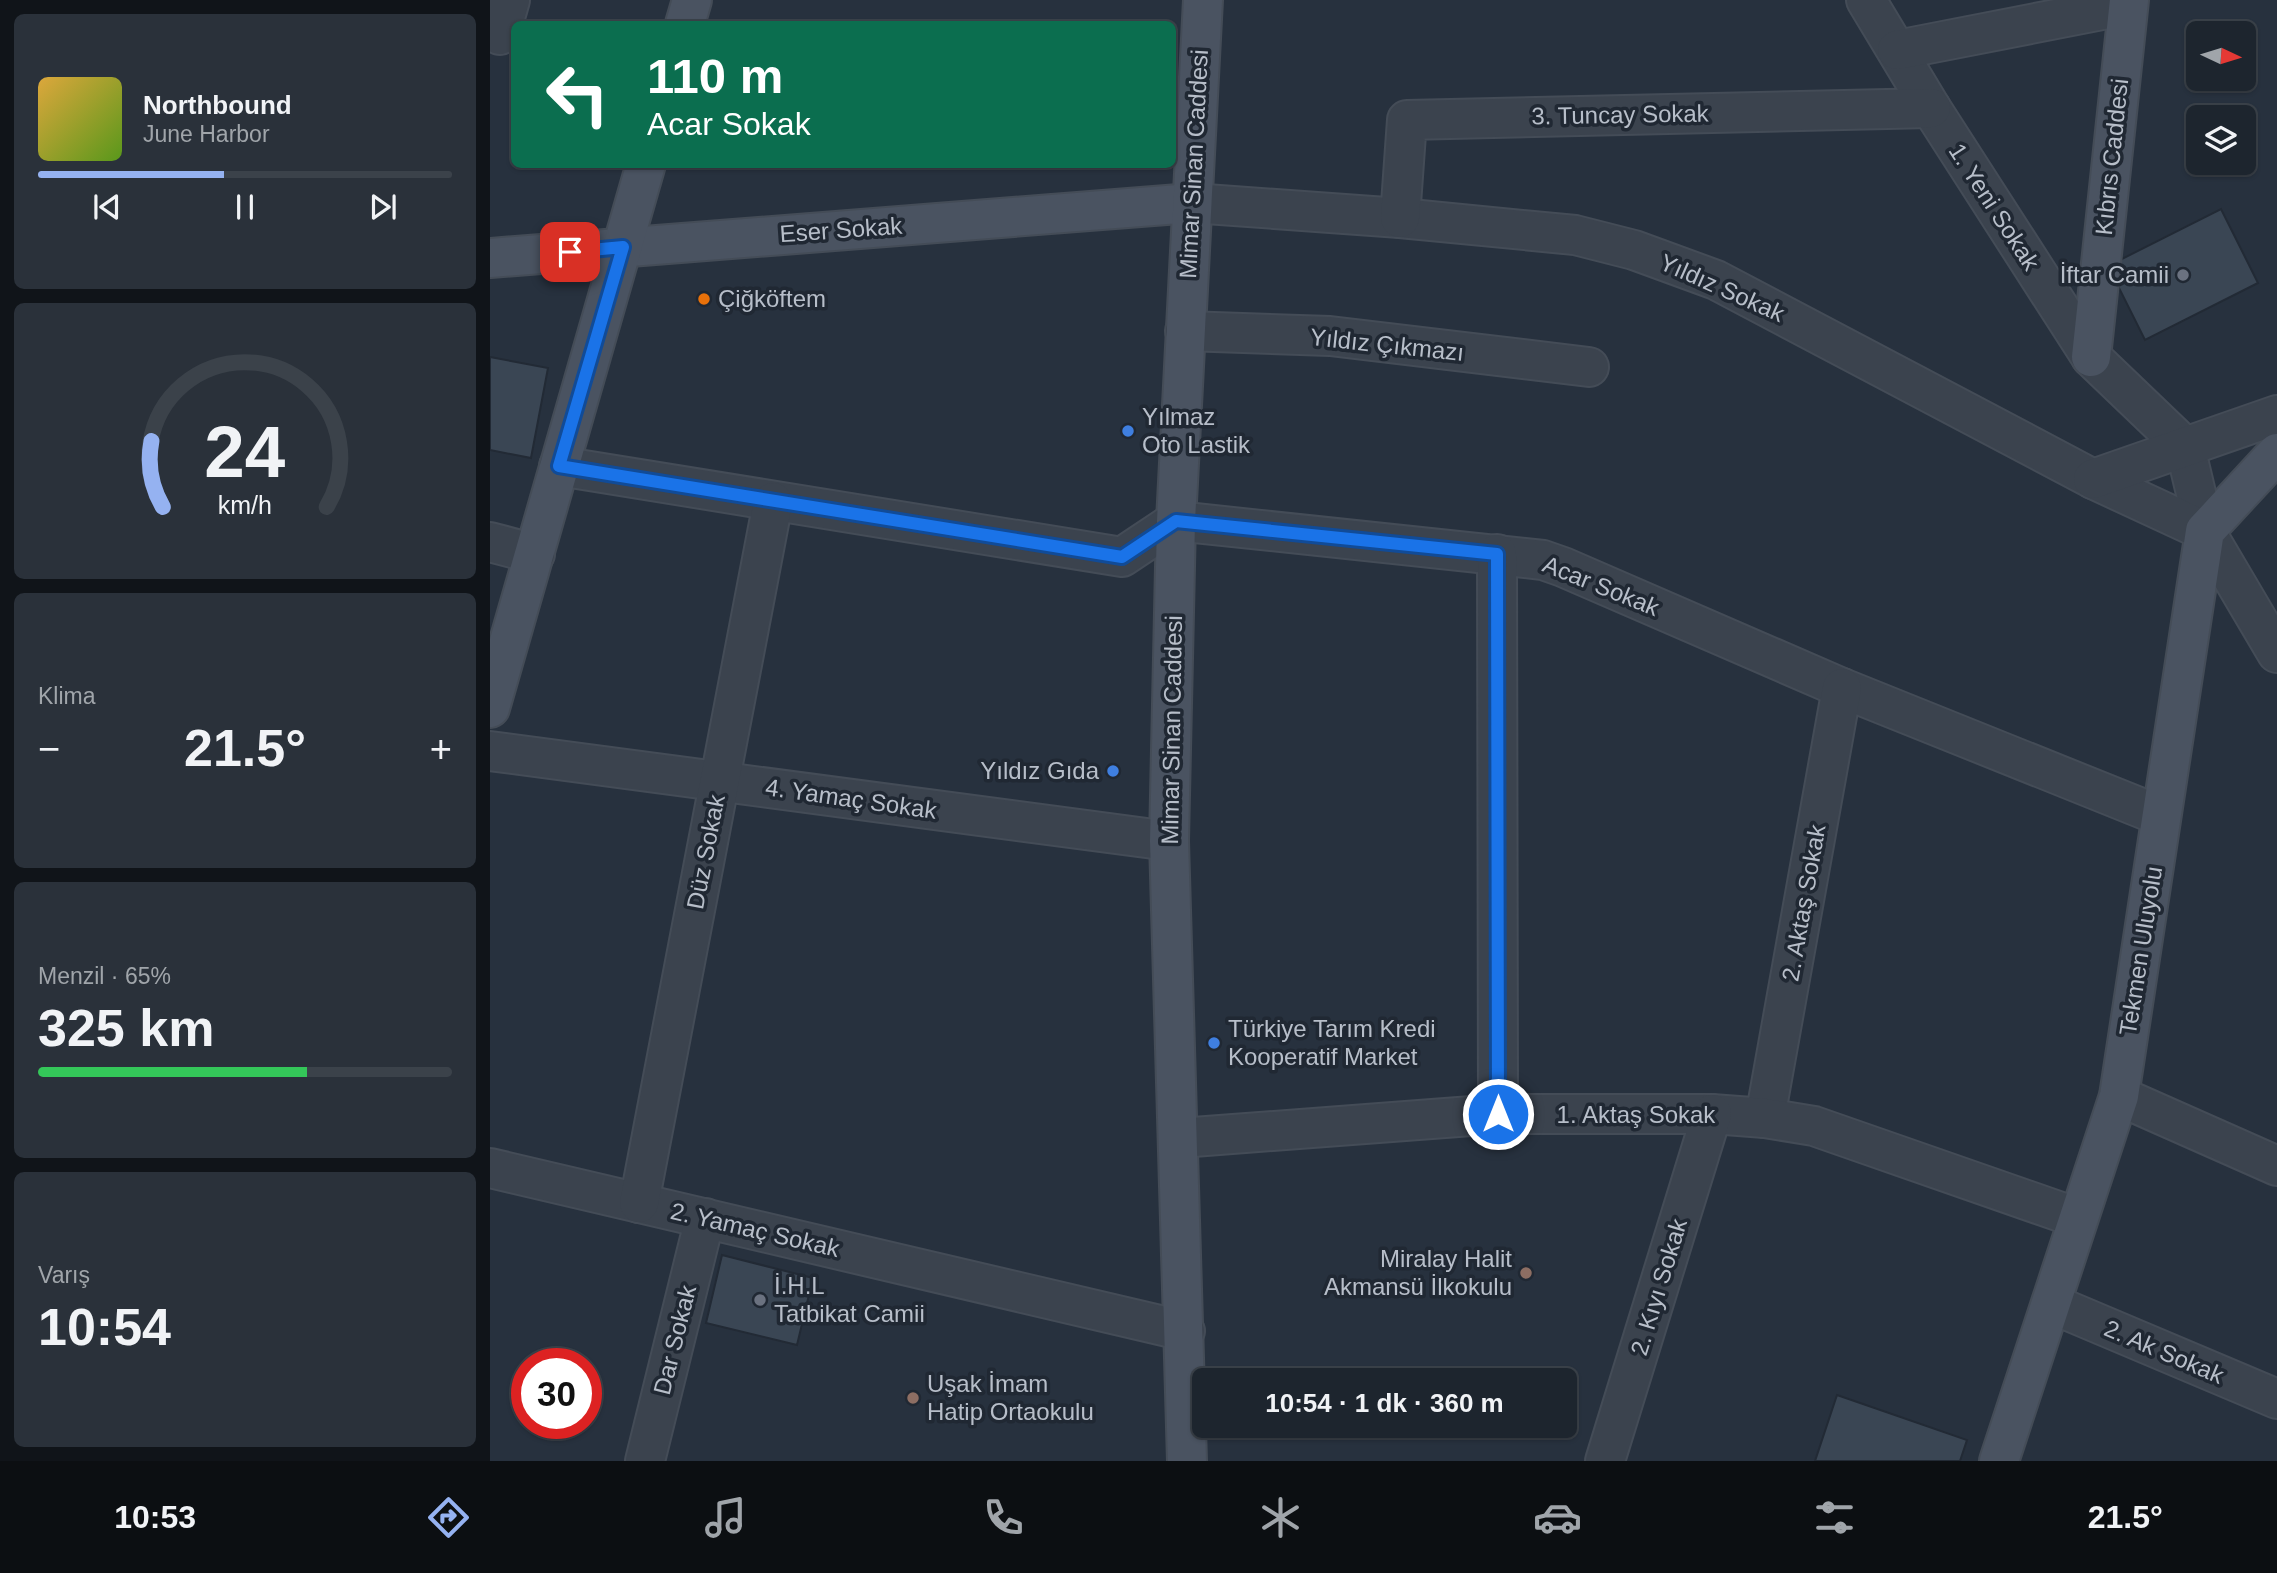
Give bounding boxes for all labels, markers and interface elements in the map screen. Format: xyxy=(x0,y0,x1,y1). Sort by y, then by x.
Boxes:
north arrow xyxy=(2186,21,2256,91)
map controls xyxy=(2186,21,2256,175)
icon: left xyxy=(532,49,623,140)
text: 110 m xyxy=(647,49,783,103)
street label: Mimar Sinan Caddesi xyxy=(1174,49,1213,279)
street label: Kıbrıs Caddesi xyxy=(2090,77,2133,237)
text: Northbound xyxy=(143,90,292,120)
street label: 3. Tuncay Sokak xyxy=(1531,99,1710,130)
button: layers xyxy=(2186,105,2256,175)
text: Acar Sokak xyxy=(647,106,811,142)
text: June Harbor xyxy=(143,121,270,147)
street label: 1. Yeni Sokak xyxy=(1943,138,2046,276)
icon: previous xyxy=(88,188,126,226)
icon: pause xyxy=(226,188,264,226)
icon: next xyxy=(364,188,402,226)
street label: Eser Sokak xyxy=(779,212,904,247)
pin xyxy=(540,222,600,282)
icon: arrive xyxy=(551,233,589,271)
street label: Yıldız Sokak xyxy=(1656,248,1790,327)
place label: İftar Camii xyxy=(2060,261,2169,288)
marker: İftar Camii xyxy=(2175,267,2191,283)
place label: Çiğköftem xyxy=(718,285,826,312)
marker: Çiğköftem xyxy=(696,291,712,307)
street label: Yıldız Çıkmazı xyxy=(1309,323,1465,366)
place label: Yılmaz Oto Lastik xyxy=(1142,403,1251,458)
text: 24 xyxy=(205,412,286,493)
marker: Yılmaz Oto Lastik xyxy=(1120,423,1136,439)
text: km/h xyxy=(218,491,272,519)
street label: Acar Sokak xyxy=(1539,550,1664,621)
street label: Mimar Sinan Caddesi xyxy=(1156,615,1187,845)
text: Klima xyxy=(38,683,96,709)
text: 21.5° xyxy=(184,719,306,777)
text: − xyxy=(38,728,60,770)
text: + xyxy=(430,728,452,770)
place label: Yıldız Gıda xyxy=(980,757,1100,784)
marker: Yıldız Gıda xyxy=(1105,763,1121,779)
street label: 4. Yamaç Sokak xyxy=(764,773,939,824)
street label: Düz Sokak xyxy=(681,791,730,911)
street label: 2. Aktaş Sokak xyxy=(1776,821,1831,983)
street label: Tekmen Uluyolu xyxy=(2114,864,2167,1037)
text: Menzil · 65% xyxy=(38,963,171,989)
text: 325 km xyxy=(38,999,214,1057)
place label: Türkiye Tarım Kredi Kooperatif Market xyxy=(1228,1015,1436,1070)
marker: Türkiye Tarım Kredi Kooperatif Market xyxy=(1206,1035,1222,1051)
position arrow xyxy=(1461,1077,1535,1151)
street label: 1. Aktaş Sokak xyxy=(1557,1101,1716,1128)
street label: 2. Yamaç Sokak xyxy=(668,1197,843,1262)
street label: 2. Kıyı Sokak xyxy=(1625,1214,1692,1358)
place label: Miralay Halit Akmansü İlkokulu xyxy=(1324,1245,1512,1300)
text: Varış xyxy=(38,1262,90,1288)
marker: Miralay Halit Akmansü İlkokulu xyxy=(1518,1265,1534,1281)
place label: İ.H.L Tatbikat Camii xyxy=(774,1272,925,1327)
street label: Dar Sokak xyxy=(648,1281,701,1398)
marker: İ.H.L Tatbikat Camii xyxy=(752,1292,768,1308)
text: 10:54 xyxy=(38,1298,171,1356)
street label: 2. Ak Sokak xyxy=(2101,1314,2229,1389)
speed limit sign: 30 xyxy=(511,1348,602,1439)
place label: Uşak İmam Hatip Ortaokulu xyxy=(927,1370,1094,1425)
text: 10:54 · 1 dk · 360 m xyxy=(1265,1388,1504,1418)
marker: Uşak İmam Hatip Ortaokulu xyxy=(905,1390,921,1406)
icon: directions xyxy=(424,1493,473,1542)
icon: music xyxy=(701,1493,750,1542)
icon: phone xyxy=(979,1493,1028,1542)
icon: climate xyxy=(1256,1493,1305,1542)
icon: car xyxy=(1533,1493,1582,1542)
icon: filters xyxy=(1810,1493,1859,1542)
text: 10:53 xyxy=(114,1499,196,1535)
text: 21.5° xyxy=(2088,1499,2163,1535)

